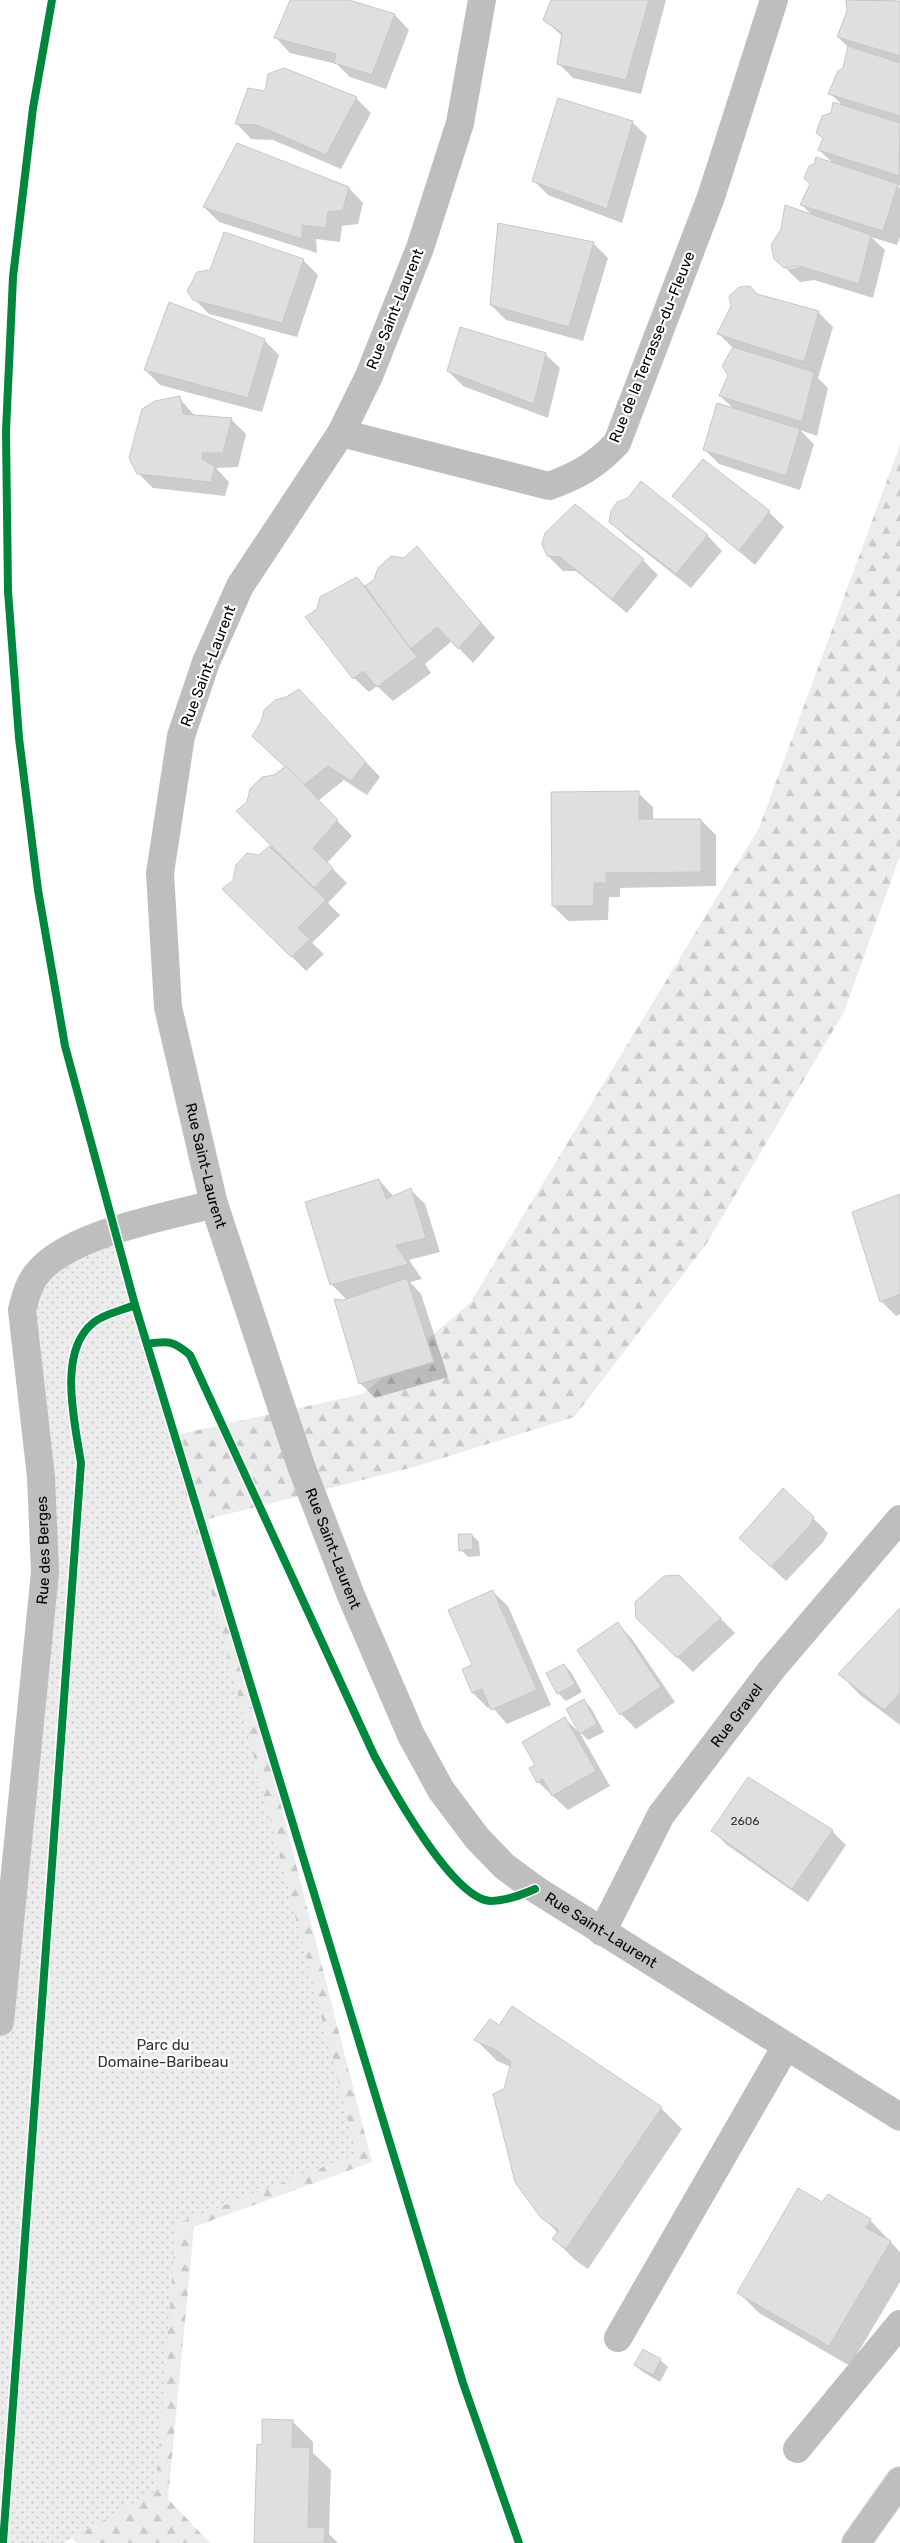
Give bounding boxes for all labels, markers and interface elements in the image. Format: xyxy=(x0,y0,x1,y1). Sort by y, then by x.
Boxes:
street label: Rue Saint-Laurent xyxy=(363,246,427,372)
street label: Rue de la Terrasse-du-Fleuve xyxy=(605,249,699,445)
street label: Rue Saint-Laurent xyxy=(177,603,239,729)
street label: Rue Saint-Laurent xyxy=(182,1101,230,1231)
street label: Rue Saint-Laurent xyxy=(301,1485,365,1612)
street label: Rue des Berges xyxy=(33,1495,54,1605)
street label: Rue Gravel xyxy=(707,1680,766,1751)
house number: 2606 xyxy=(730,1814,760,1828)
street label: Rue Saint-Laurent xyxy=(542,1888,660,1972)
park label: Parc du Domaine-Baribeau xyxy=(97,2036,229,2071)

